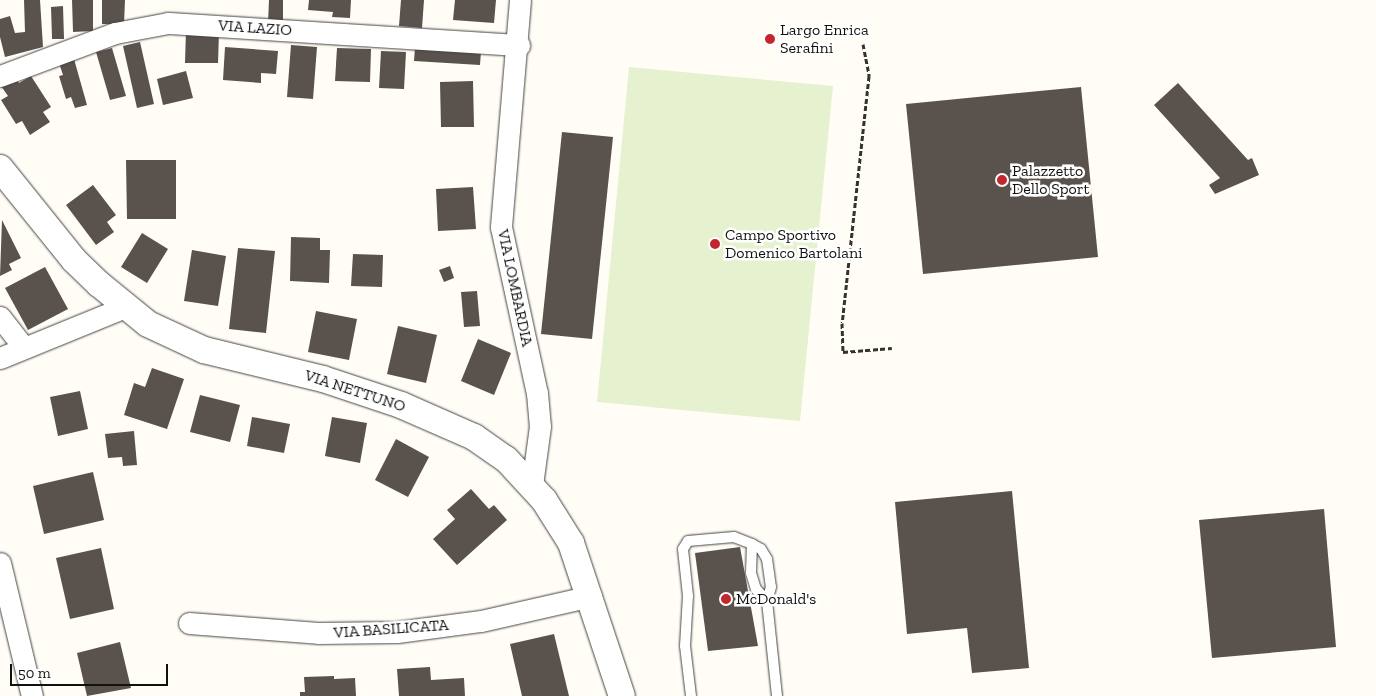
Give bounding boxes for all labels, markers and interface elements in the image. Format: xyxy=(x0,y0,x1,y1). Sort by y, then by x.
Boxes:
street label: VIA LAZIO xyxy=(217,16,293,40)
place label: Largo Enrica Serafini xyxy=(780,20,869,58)
marker: Largo Enrica Serafini xyxy=(764,33,776,45)
place label: Palazzetto Dello Sport xyxy=(1012,161,1089,199)
marker: Palazzetto Dello Sport xyxy=(996,174,1008,186)
place label: Campo Sportivo Domenico Bartolani xyxy=(725,225,863,263)
street label: VIA LOMBARDIA xyxy=(493,227,537,349)
marker: Campo Sportivo Domenico Bartolani xyxy=(709,238,721,250)
street label: VIA NETTUNO xyxy=(302,366,408,416)
place label: McDonald's xyxy=(736,589,816,609)
marker: McDonald's xyxy=(720,593,732,605)
street label: VIA BASILICATA xyxy=(333,615,449,643)
scale bar xyxy=(12,654,170,686)
text: 50 m xyxy=(18,664,51,682)

